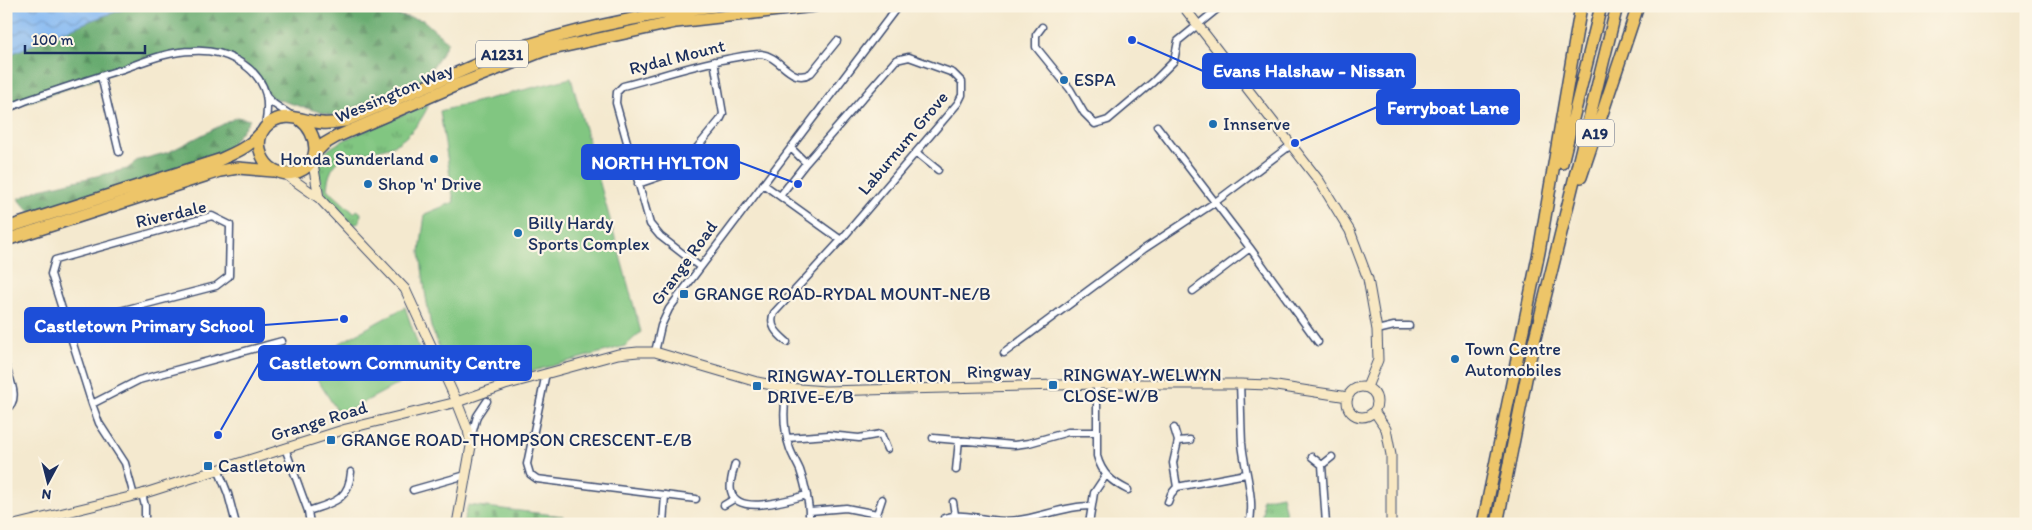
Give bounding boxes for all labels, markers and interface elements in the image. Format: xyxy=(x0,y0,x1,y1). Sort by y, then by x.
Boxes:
scale bar xyxy=(25,22,145,54)
text: 100 m xyxy=(32,31,74,49)
street label: Rydal Mount xyxy=(627,34,727,80)
road number: A1231 xyxy=(476,41,528,68)
callout: Evans Halshaw - Nissan xyxy=(1203,54,1415,88)
street label: Wessington Way xyxy=(332,58,457,128)
text: Evans Halshaw - Nissan xyxy=(1213,59,1405,82)
place label: ESPA xyxy=(1074,69,1116,91)
marker: ESPA xyxy=(1058,74,1070,86)
street label: Laburnum Grove xyxy=(853,86,953,200)
callout: Ferryboat Lane xyxy=(1377,90,1519,124)
text: Ferryboat Lane xyxy=(1387,96,1509,119)
place label: Innserve xyxy=(1223,113,1290,135)
marker: Innserve xyxy=(1207,118,1219,130)
road number: A19 xyxy=(1576,120,1614,146)
callout: NORTH HYLTON xyxy=(582,145,739,179)
place label: Honda Sunderland xyxy=(280,148,424,170)
text: NORTH HYLTON xyxy=(591,151,729,174)
marker: Honda Sunderland xyxy=(428,153,440,165)
place label: Shop 'n' Drive xyxy=(378,173,481,195)
marker: Shop 'n' Drive xyxy=(362,178,374,190)
street label: Riverdale xyxy=(133,195,209,233)
place label: Billy Hardy Sports Complex xyxy=(528,212,650,255)
street label: Grange Road xyxy=(646,216,722,310)
marker: Billy Hardy Sports Complex xyxy=(512,227,524,239)
place label: GRANGE ROAD-RYDAL MOUNT-NE/B xyxy=(694,283,991,305)
marker: GRANGE ROAD-RYDAL MOUNT-NE/B xyxy=(678,288,690,300)
callout: Castletown Primary School xyxy=(25,308,264,342)
text: Castletown Primary School xyxy=(34,314,254,337)
place label: Town Centre Automobiles xyxy=(1465,338,1562,381)
callout: Castletown Community Centre xyxy=(259,346,531,380)
text: Castletown Community Centre xyxy=(269,351,521,374)
marker: Town Centre Automobiles xyxy=(1449,353,1461,365)
street label: Ringway xyxy=(966,359,1032,383)
place label: RINGWAY-WELWYN CLOSE-W/B xyxy=(1063,364,1222,407)
place label: RINGWAY-TOLLERTON DRIVE-E/B xyxy=(767,365,951,408)
marker: RINGWAY-WELWYN CLOSE-W/B xyxy=(1047,379,1059,391)
marker: RINGWAY-TOLLERTON DRIVE-E/B xyxy=(751,380,763,392)
street label: Grange Road xyxy=(268,396,370,446)
place label: GRANGE ROAD-THOMPSON CRESCENT-E/B xyxy=(341,429,692,451)
marker: GRANGE ROAD-THOMPSON CRESCENT-E/B xyxy=(325,434,337,446)
place label: Castletown xyxy=(218,455,306,477)
north arrow xyxy=(22,458,72,508)
marker: Castletown xyxy=(202,460,214,472)
text: N xyxy=(41,485,52,503)

